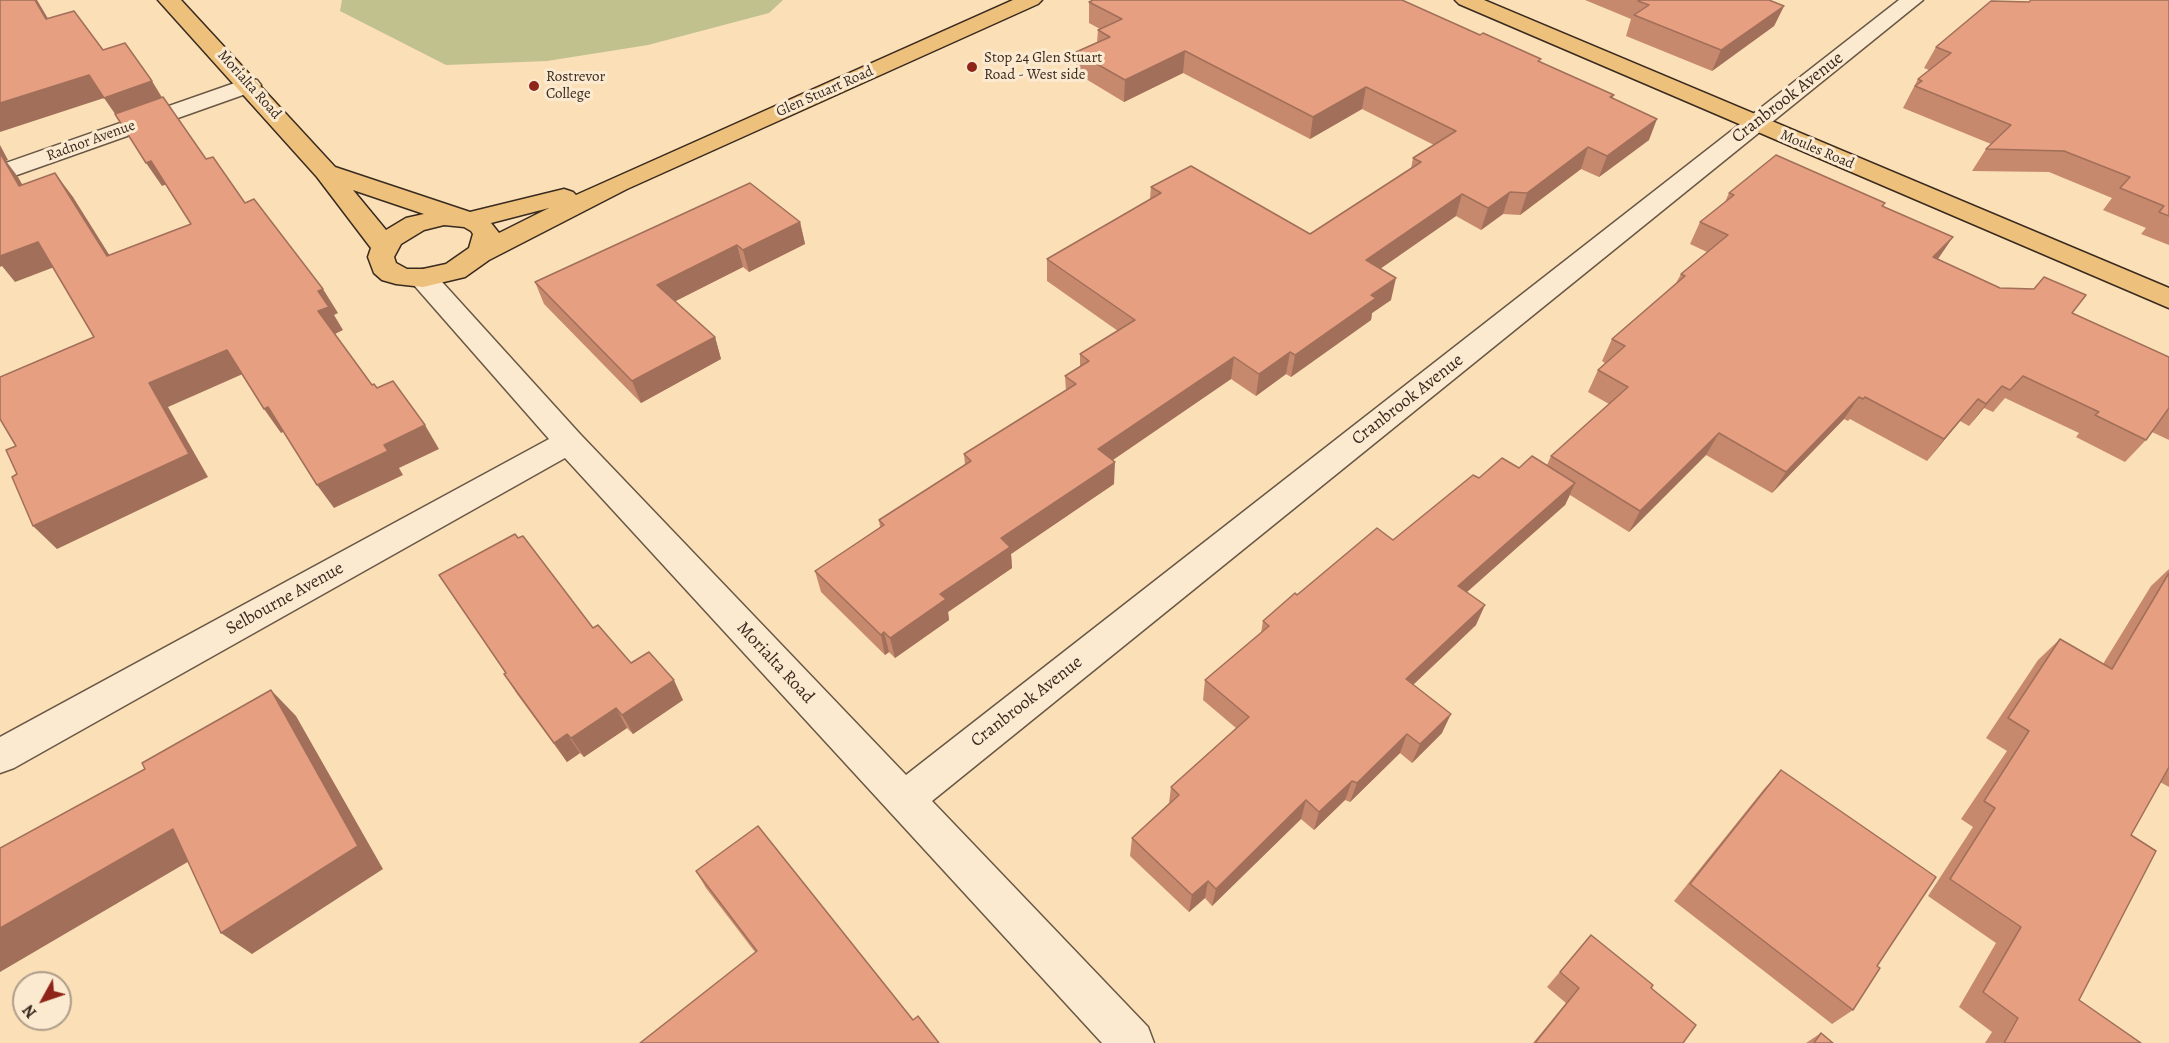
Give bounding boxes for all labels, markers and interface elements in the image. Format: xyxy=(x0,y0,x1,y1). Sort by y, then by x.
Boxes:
street label: Morialta Road xyxy=(213,47,285,123)
street label: Cranbrook Avenue xyxy=(1728,48,1848,148)
place label: Stop 24 Glen Stuart Road - West side xyxy=(984,49,1102,84)
marker: Stop 24 Glen Stuart Road - West side xyxy=(965,60,979,74)
street label: Glen Stuart Road xyxy=(774,63,876,121)
place label: Rostrevor College xyxy=(546,68,605,103)
marker: Rostrevor College xyxy=(527,79,541,93)
street label: Radnor Avenue xyxy=(44,117,138,165)
street label: Moules Road xyxy=(1777,126,1857,174)
street label: Cranbrook Avenue xyxy=(1348,350,1468,450)
street label: Selbourne Avenue xyxy=(222,558,348,640)
street label: Morialta Road xyxy=(732,618,818,708)
street label: Cranbrook Avenue xyxy=(967,652,1087,752)
north arrow xyxy=(12,971,72,1031)
text: N xyxy=(18,1000,42,1023)

